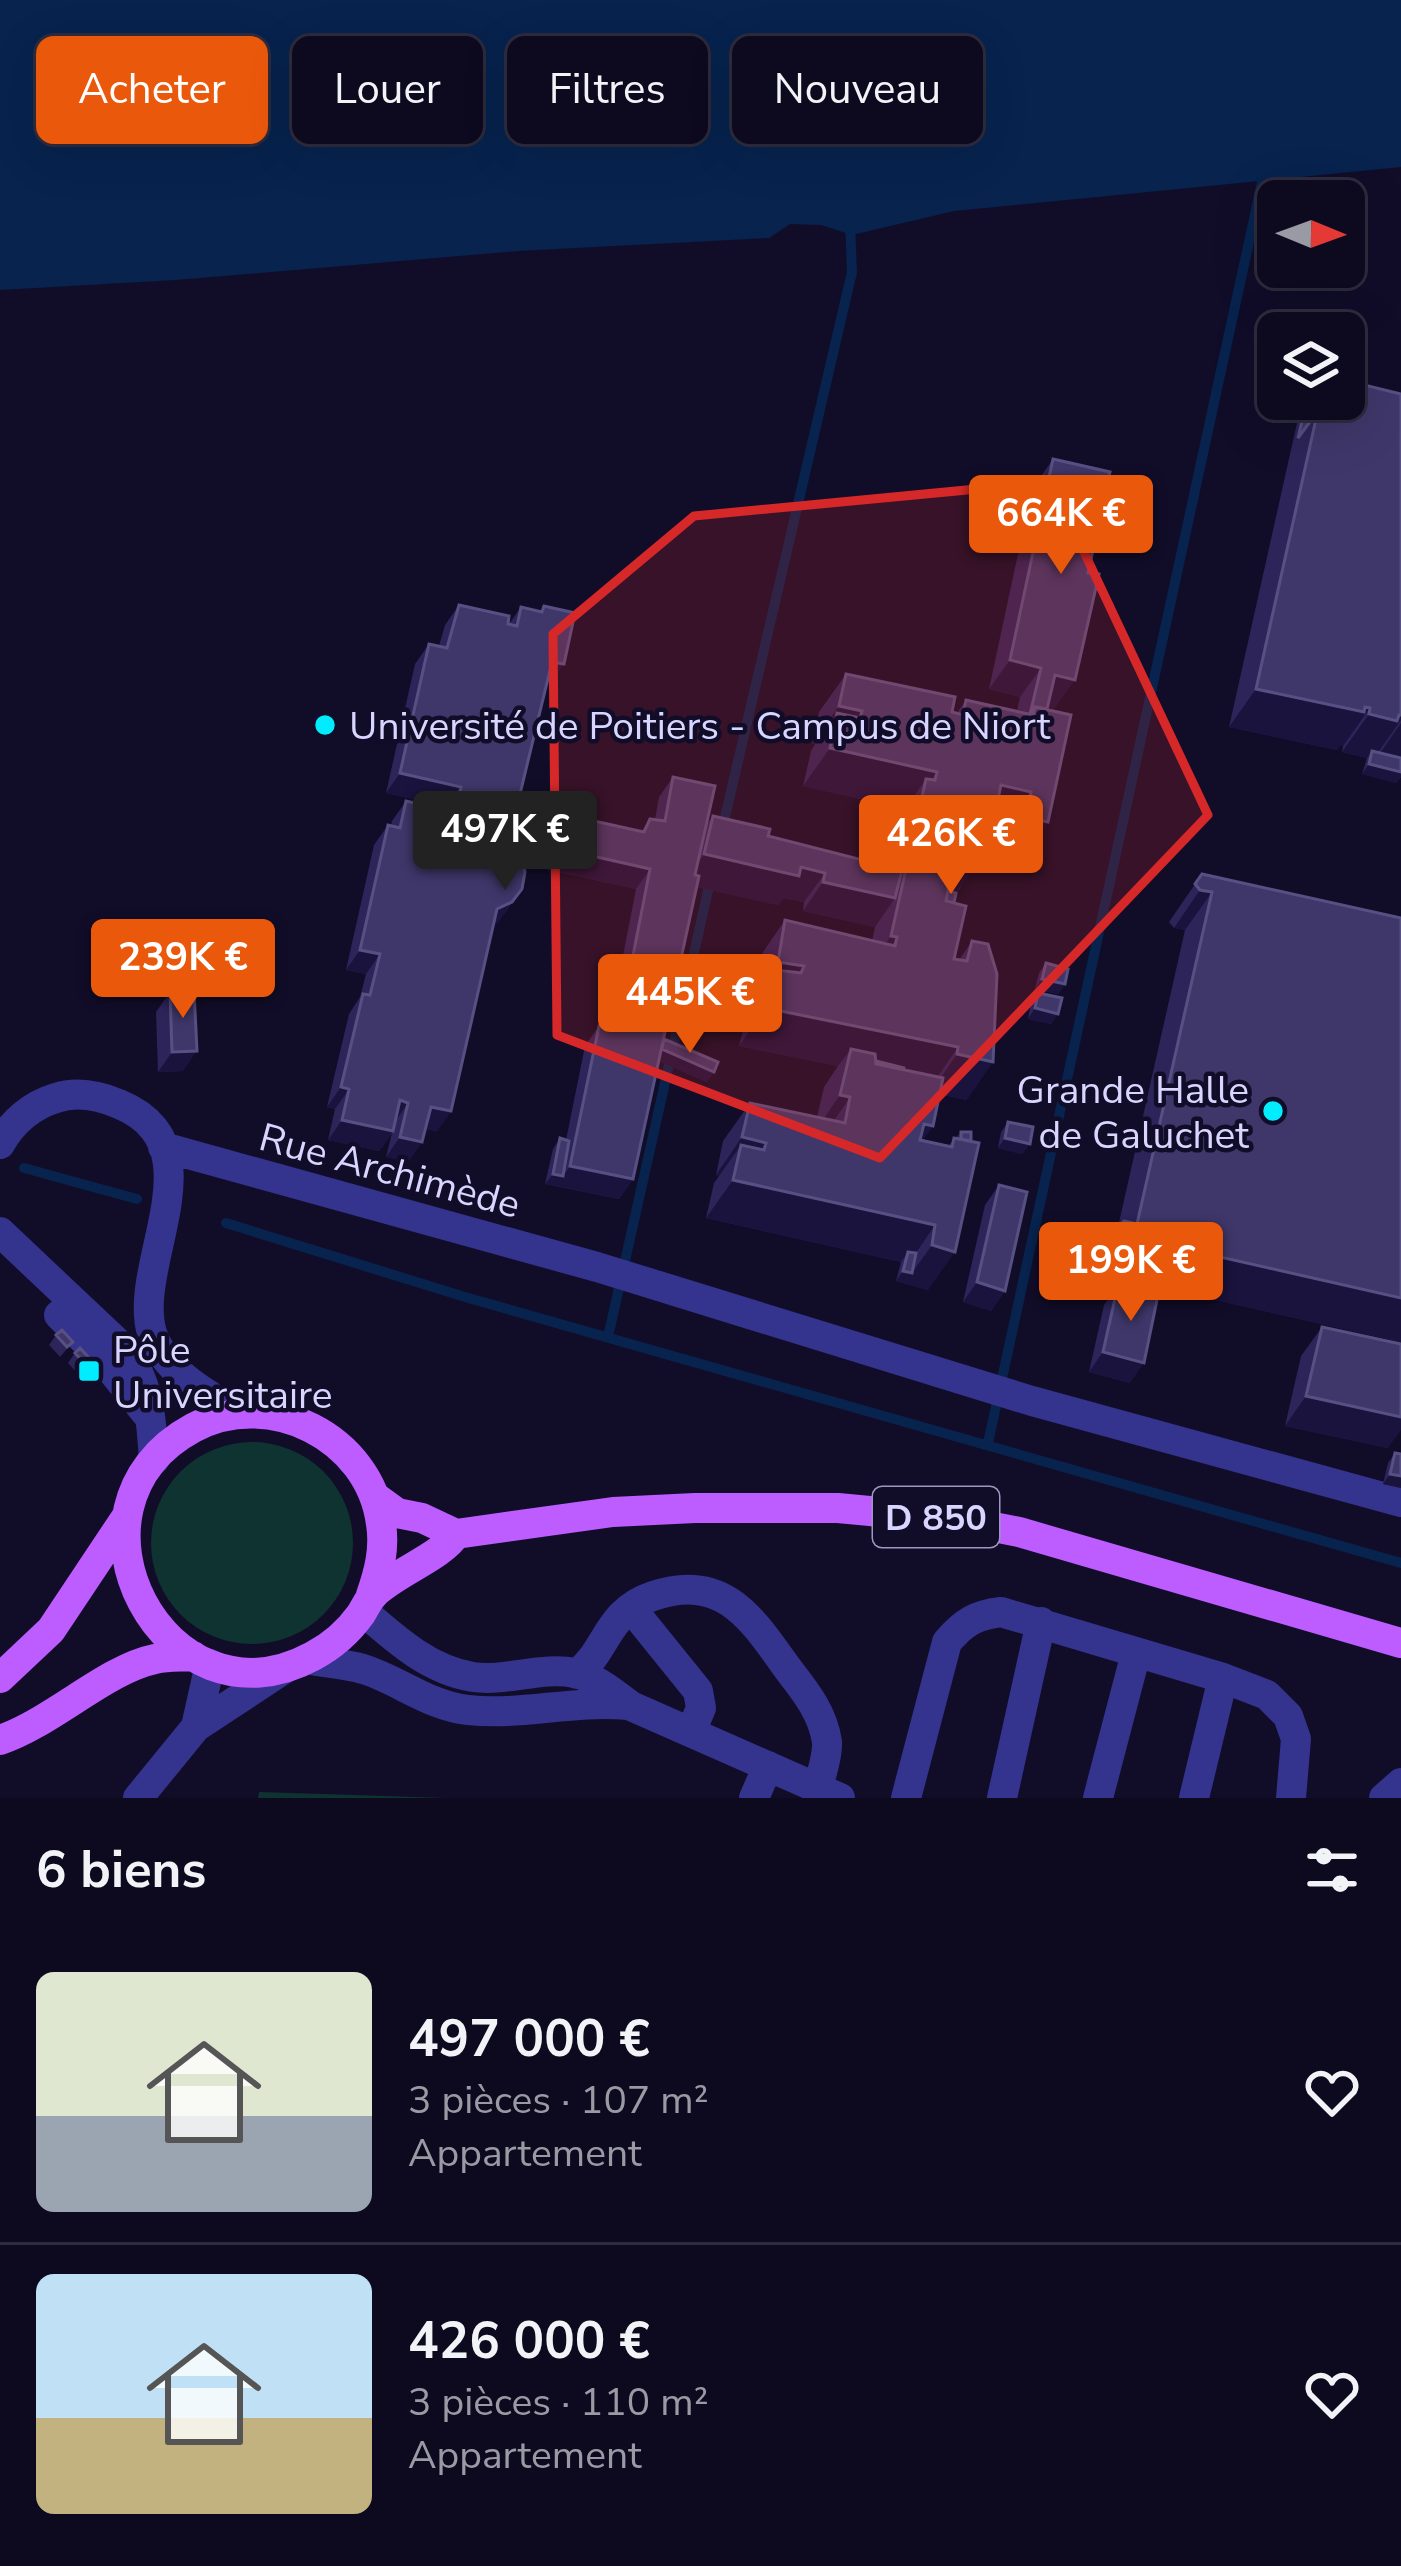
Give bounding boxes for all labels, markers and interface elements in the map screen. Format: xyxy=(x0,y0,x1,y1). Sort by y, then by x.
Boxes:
chip: Acheter xyxy=(36,36,268,144)
chip: Louer xyxy=(292,36,483,144)
chip: Filtres xyxy=(507,36,708,144)
chip: Nouveau xyxy=(732,36,983,144)
north arrow xyxy=(1257,180,1365,288)
map controls xyxy=(1257,180,1365,420)
button: layers xyxy=(1257,312,1365,420)
pin: 664K € xyxy=(963,475,1159,577)
text: 664K € xyxy=(996,487,1126,540)
place label: Université de Poitiers - Campus de Niort xyxy=(349,700,1051,753)
marker: Université de Poitiers - Campus de Niort xyxy=(312,712,338,738)
pin: 497K € xyxy=(407,791,603,893)
pin: 426K € xyxy=(853,795,1049,897)
text: 497K € xyxy=(440,803,570,856)
text: 426K € xyxy=(886,807,1016,860)
pin: 239K € xyxy=(85,919,281,1021)
text: 239K € xyxy=(118,931,248,984)
pin: 445K € xyxy=(592,954,788,1056)
text: 445K € xyxy=(625,966,755,1019)
place label: Grande Halle de Galuchet xyxy=(1017,1064,1249,1162)
marker: Grande Halle de Galuchet xyxy=(1260,1098,1286,1124)
street label: Rue Archimède xyxy=(253,1111,526,1232)
pin: 199K € xyxy=(1033,1222,1229,1324)
text: 199K € xyxy=(1066,1234,1196,1287)
place label: Pôle Universitaire xyxy=(113,1324,333,1422)
marker: Pôle Universitaire xyxy=(76,1358,102,1384)
road number: D 850 xyxy=(873,1487,999,1547)
text: 6 biens xyxy=(36,1835,206,1905)
icon: filters xyxy=(1299,1837,1365,1903)
text: 497 000 € xyxy=(408,2004,650,2074)
icon: home xyxy=(132,2020,276,2164)
icon: heart xyxy=(1299,2059,1365,2125)
text: 3 pièces · 107 m² xyxy=(408,2074,709,2127)
text: Appartement xyxy=(408,2127,642,2180)
text: 426 000 € xyxy=(408,2306,650,2376)
icon: home xyxy=(132,2322,276,2466)
icon: heart xyxy=(1299,2361,1365,2427)
text: 3 pièces · 110 m² xyxy=(408,2376,709,2429)
text: Appartement xyxy=(408,2429,642,2482)

